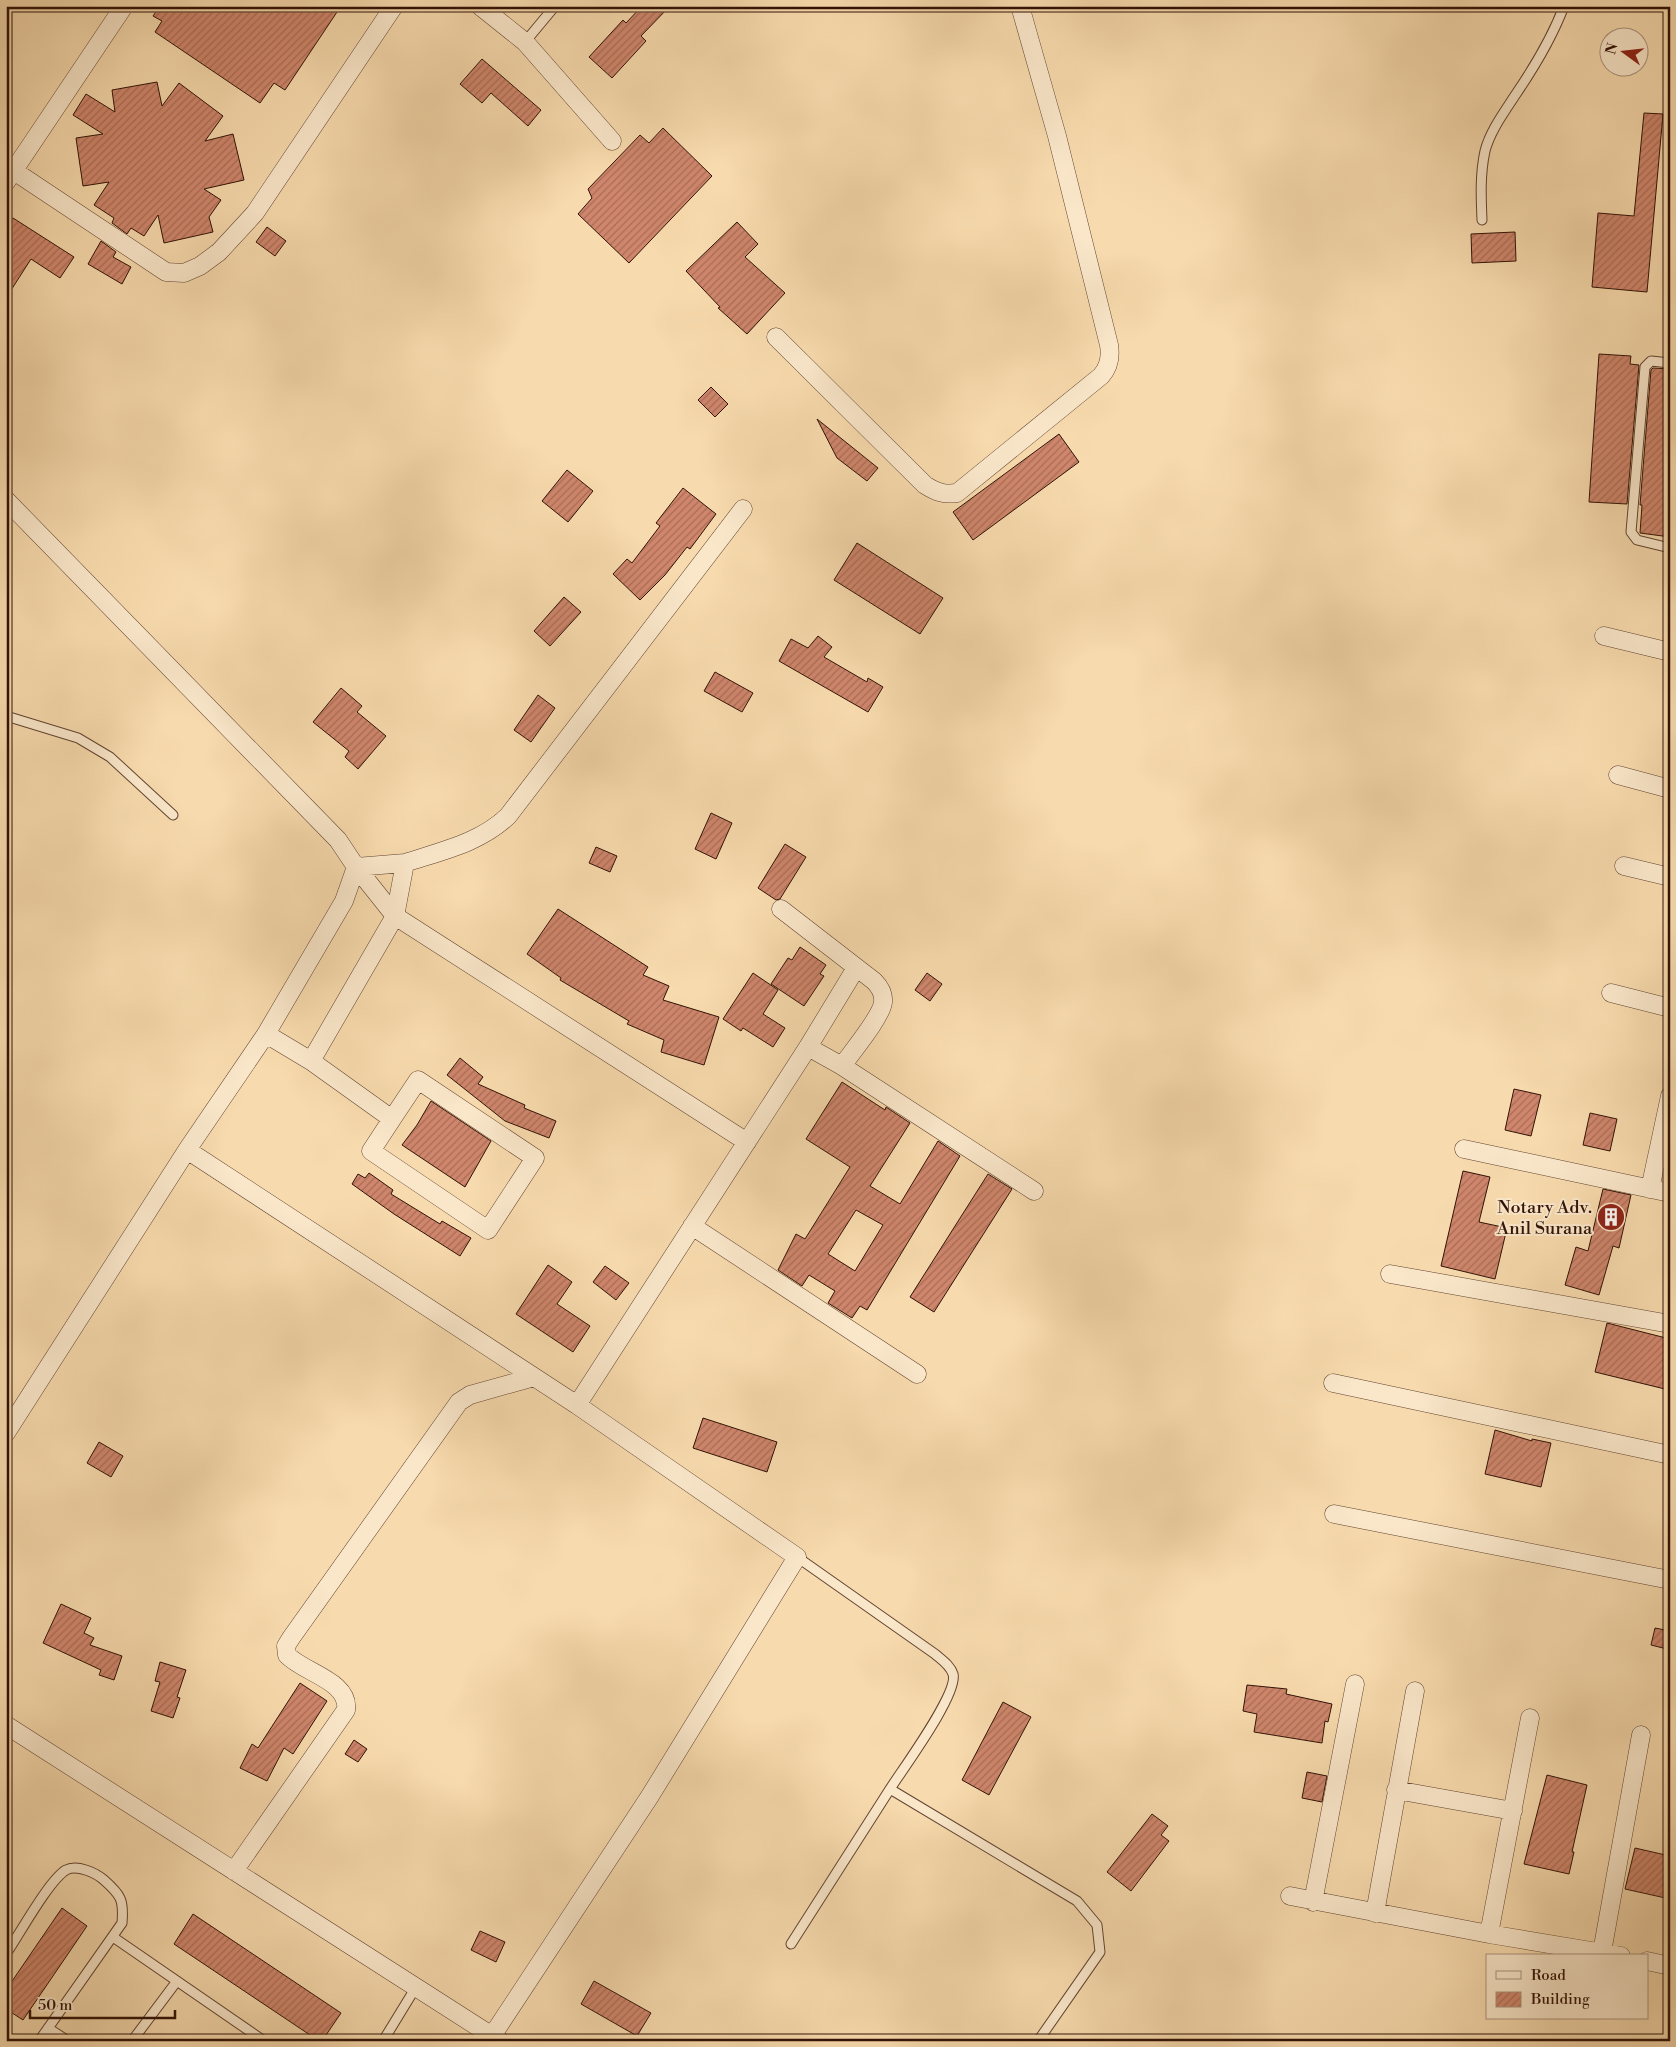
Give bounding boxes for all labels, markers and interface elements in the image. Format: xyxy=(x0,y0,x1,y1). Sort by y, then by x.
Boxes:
north arrow xyxy=(1598,28,1648,78)
text: N xyxy=(1602,41,1623,57)
place label: Notary Adv. Anil Surana xyxy=(1496,1196,1593,1240)
building icon: Notary Adv. Anil Surana xyxy=(1596,1202,1626,1232)
legend xyxy=(1486,1954,1648,2020)
text: Road xyxy=(1531,1966,1566,1985)
scale bar xyxy=(30,1987,175,2019)
text: Building xyxy=(1530,1990,1590,2009)
text: 50 m xyxy=(38,1996,72,2015)

